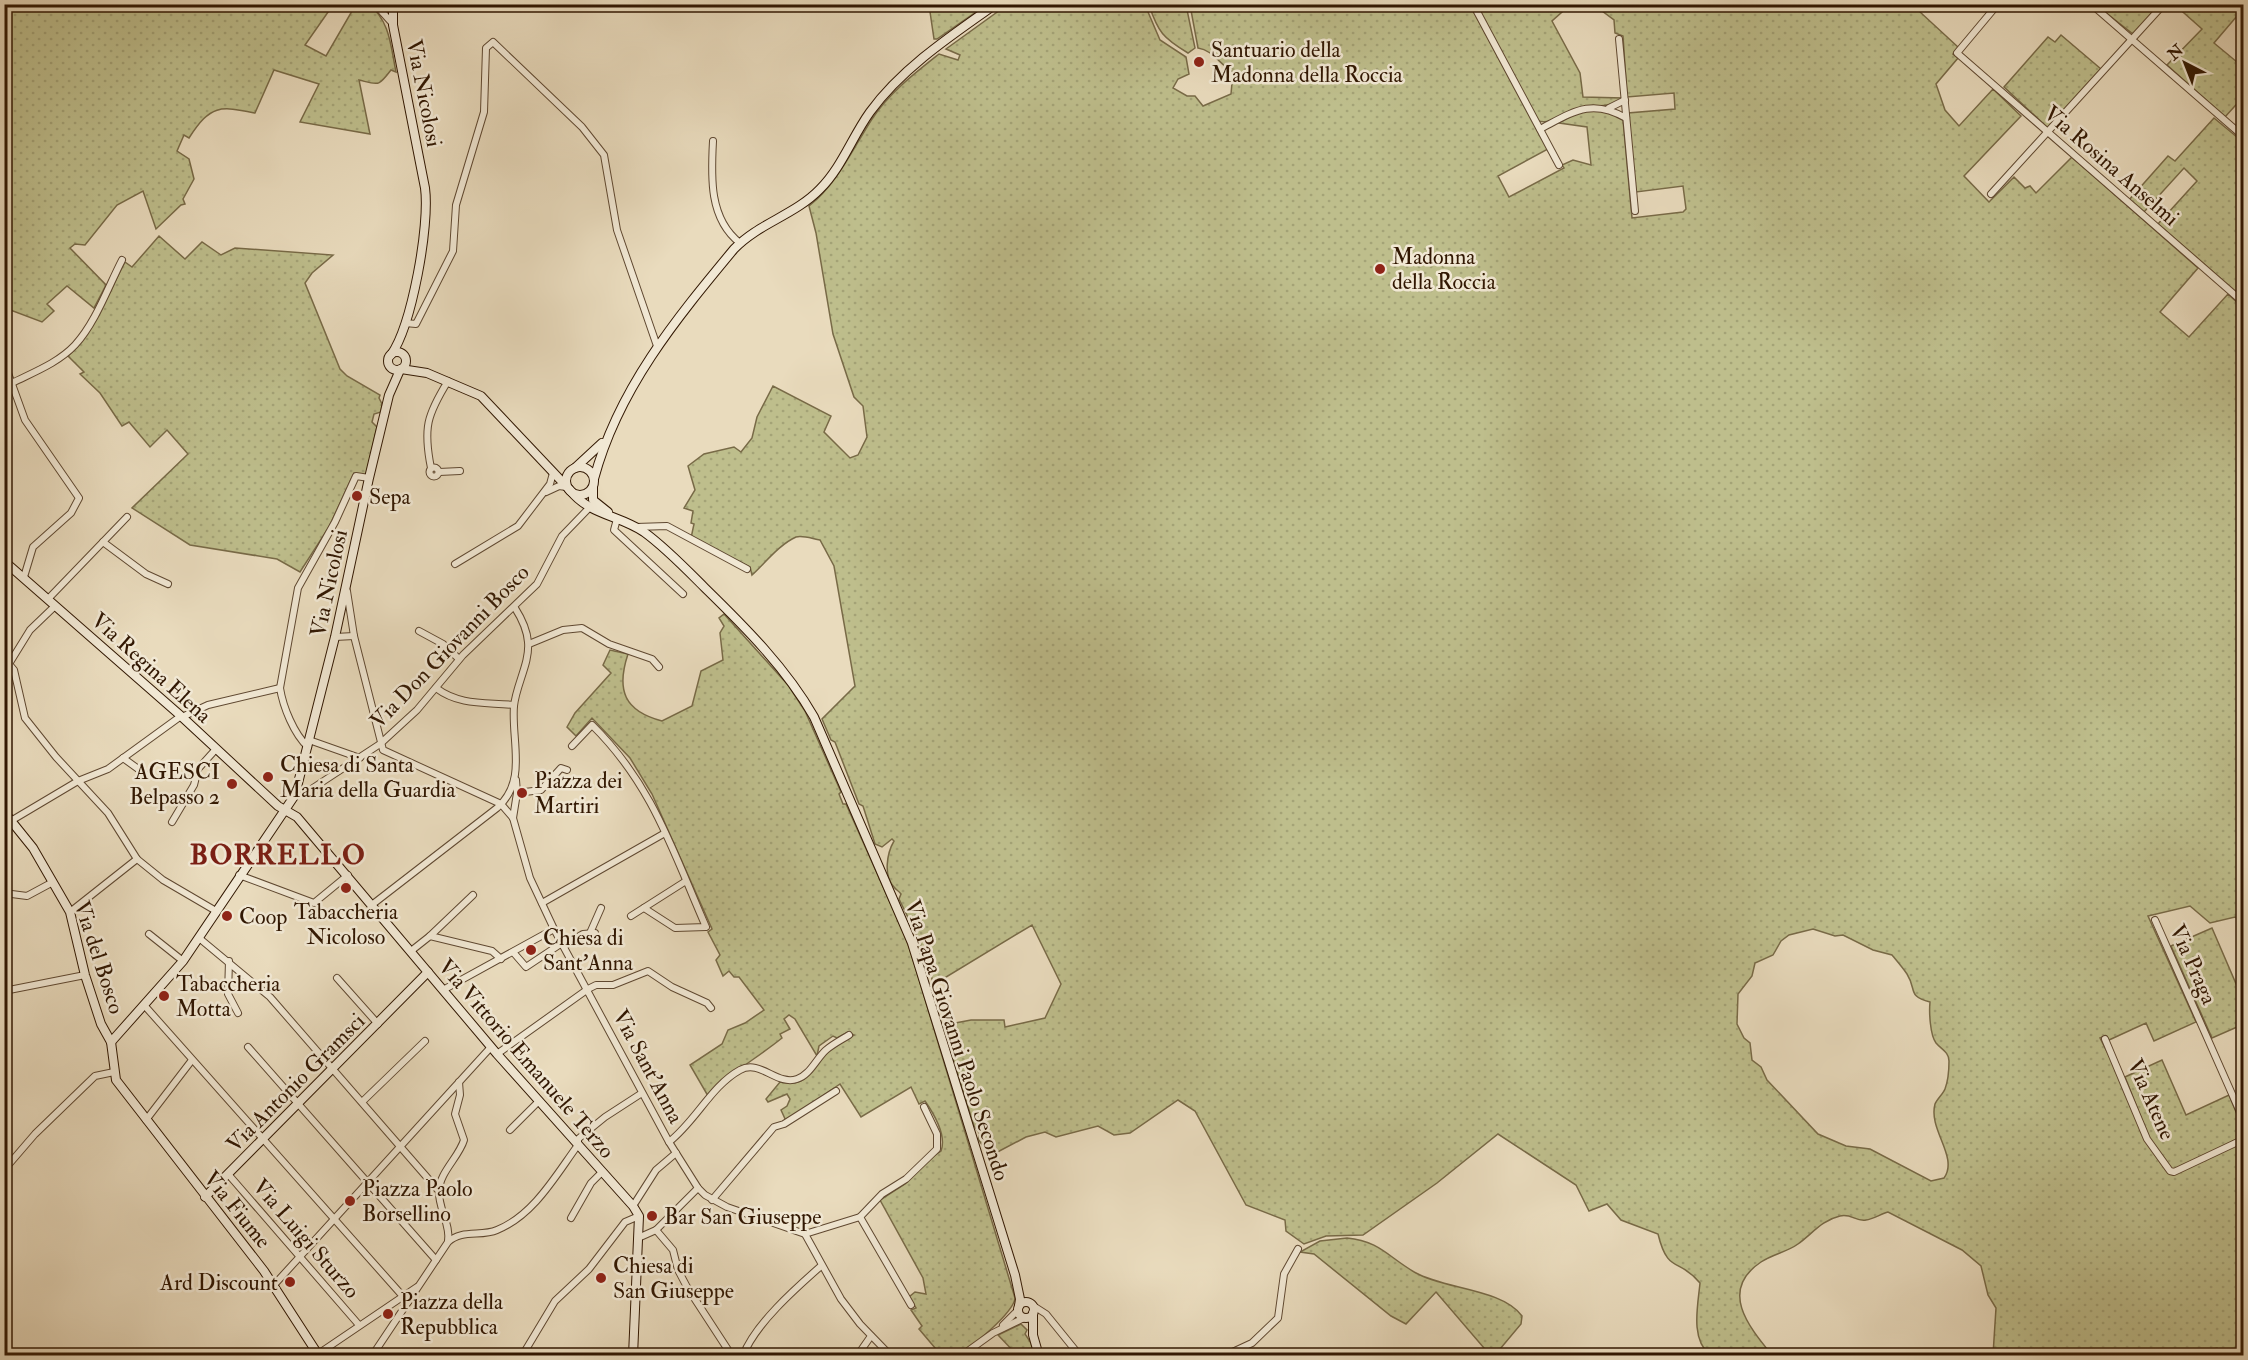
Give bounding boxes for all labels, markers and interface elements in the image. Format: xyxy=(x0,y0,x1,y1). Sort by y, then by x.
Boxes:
north arrow xyxy=(2155,33,2215,93)
place label: Santuario della Madonna della Roccia xyxy=(1211,36,1404,89)
street label: Via Nicolosi xyxy=(400,37,448,150)
text: N xyxy=(2163,40,2188,65)
marker: Santuario della Madonna della Roccia xyxy=(1192,55,1206,69)
street label: Via Rosina Anselmi xyxy=(2038,99,2185,232)
place label: Madonna della Roccia xyxy=(1392,243,1497,296)
marker: Madonna della Roccia xyxy=(1373,262,1387,276)
place label: Sepa xyxy=(369,483,412,512)
marker: Sepa xyxy=(350,489,364,503)
street label: Via Nicolosi xyxy=(304,527,354,639)
street label: Via Don Giovanni Bosco xyxy=(364,559,535,735)
street label: Via Regina Elena xyxy=(85,606,218,730)
place label: Chiesa di Santa Maria della Guardia xyxy=(280,751,457,804)
place label: AGESCI Belpasso 2 xyxy=(129,758,220,812)
place label: Piazza dei Martiri xyxy=(534,767,623,820)
marker: Chiesa di Santa Maria della Guardia xyxy=(261,770,275,784)
marker: AGESCI Belpasso 2 xyxy=(225,777,239,791)
marker: Piazza dei Martiri xyxy=(515,786,529,800)
district label: BORRELLO xyxy=(190,838,366,873)
marker: Tabaccheria Nicoloso xyxy=(339,881,353,895)
street label: Via Papa Giovanni Paolo Secondo xyxy=(897,896,1016,1185)
street label: Via del Bosco xyxy=(68,897,130,1017)
place label: Tabaccheria Nicoloso xyxy=(294,898,399,951)
place label: Coop xyxy=(239,903,287,932)
marker: Coop xyxy=(220,909,234,923)
street label: Via Praga xyxy=(2163,920,2224,1010)
place label: Chiesa di Sant'Anna xyxy=(543,924,634,977)
marker: Chiesa di Sant'Anna xyxy=(524,943,538,957)
street label: Via Vittorio Emanuele Terzo xyxy=(432,953,621,1164)
place label: Tabaccheria Motta xyxy=(176,970,281,1023)
marker: Tabaccheria Motta xyxy=(157,989,171,1003)
street label: Via Sant'Anna xyxy=(606,1005,690,1129)
street label: Via Antonio Gramsci xyxy=(220,1007,371,1158)
street label: Via Atene xyxy=(2121,1054,2181,1144)
street label: Via Fiume xyxy=(197,1165,277,1254)
street label: Via Luigi Sturzo xyxy=(247,1173,366,1304)
place label: Piazza Paolo Borsellino xyxy=(362,1175,473,1228)
marker: Piazza Paolo Borsellino xyxy=(343,1194,357,1208)
place label: Bar San Giuseppe xyxy=(664,1203,821,1232)
marker: Bar San Giuseppe xyxy=(645,1209,659,1223)
place label: Chiesa di San Giuseppe xyxy=(613,1252,734,1306)
place label: Ard Discount xyxy=(159,1269,278,1297)
marker: Chiesa di San Giuseppe xyxy=(594,1271,608,1285)
marker: Ard Discount xyxy=(283,1275,297,1289)
place label: Piazza della Repubblica xyxy=(400,1288,504,1342)
marker: Piazza della Repubblica xyxy=(381,1307,395,1321)

